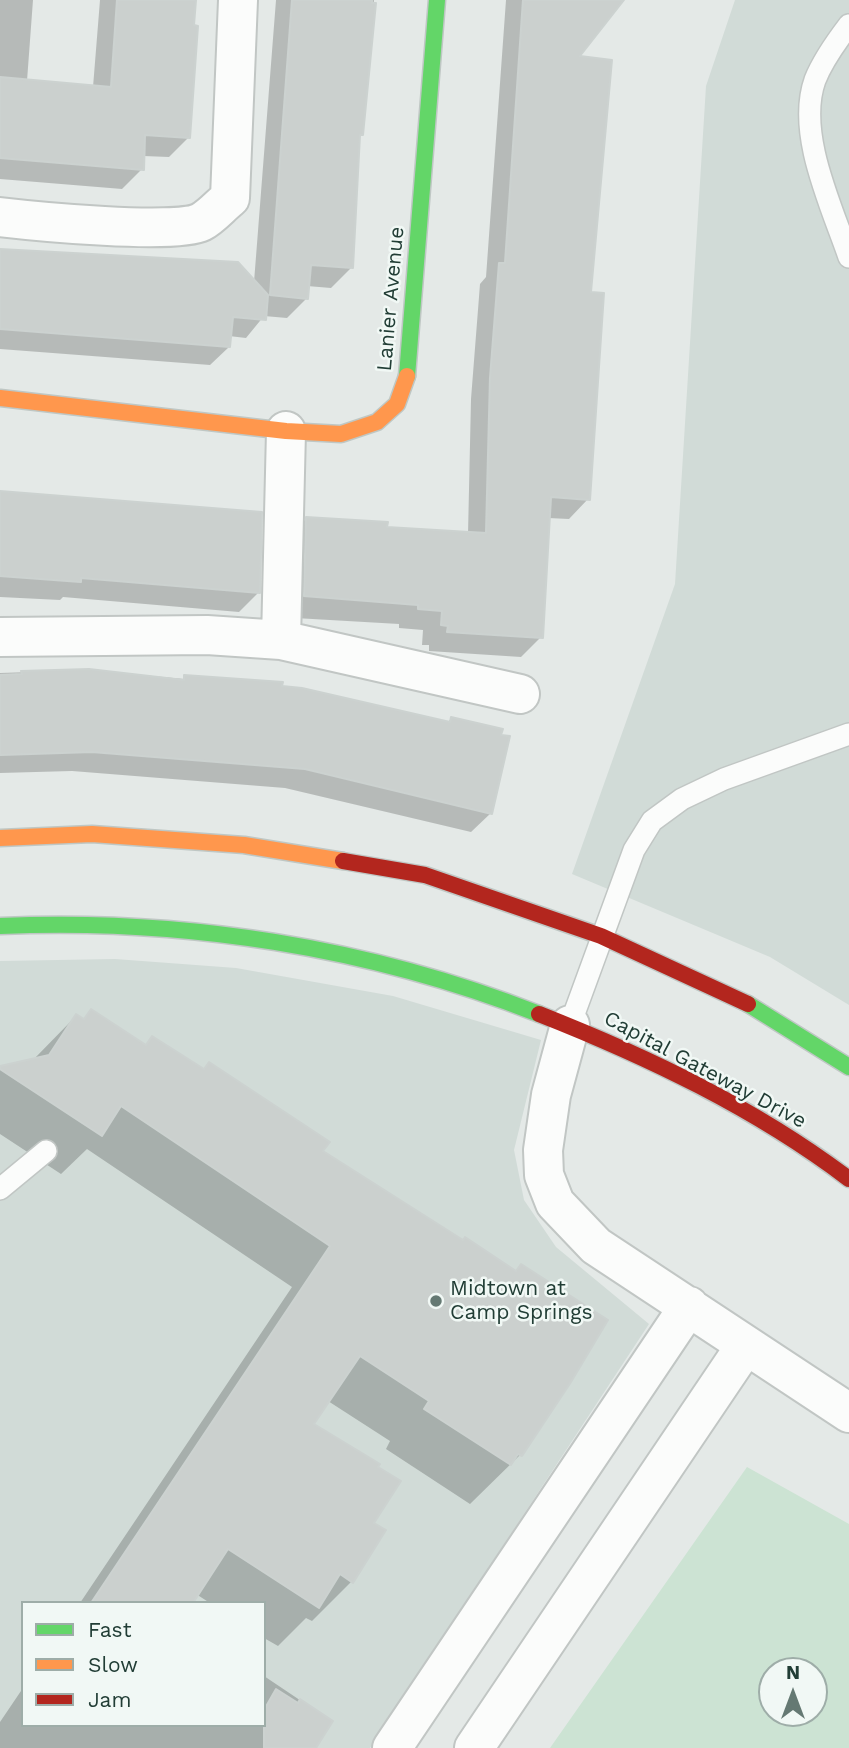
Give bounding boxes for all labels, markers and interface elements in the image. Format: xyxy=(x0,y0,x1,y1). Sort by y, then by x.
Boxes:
street label: Lanier Avenue xyxy=(372,226,410,372)
street label: Capital Gateway Drive xyxy=(600,1006,810,1134)
place label: Midtown at Camp Springs xyxy=(450,1276,593,1326)
marker: Midtown at Camp Springs xyxy=(428,1293,444,1309)
legend xyxy=(21,1601,266,1727)
text: Fast xyxy=(88,1617,132,1642)
text: Slow xyxy=(88,1652,138,1677)
north arrow xyxy=(758,1657,828,1727)
text: N xyxy=(786,1661,800,1684)
text: Jam xyxy=(88,1687,131,1712)

